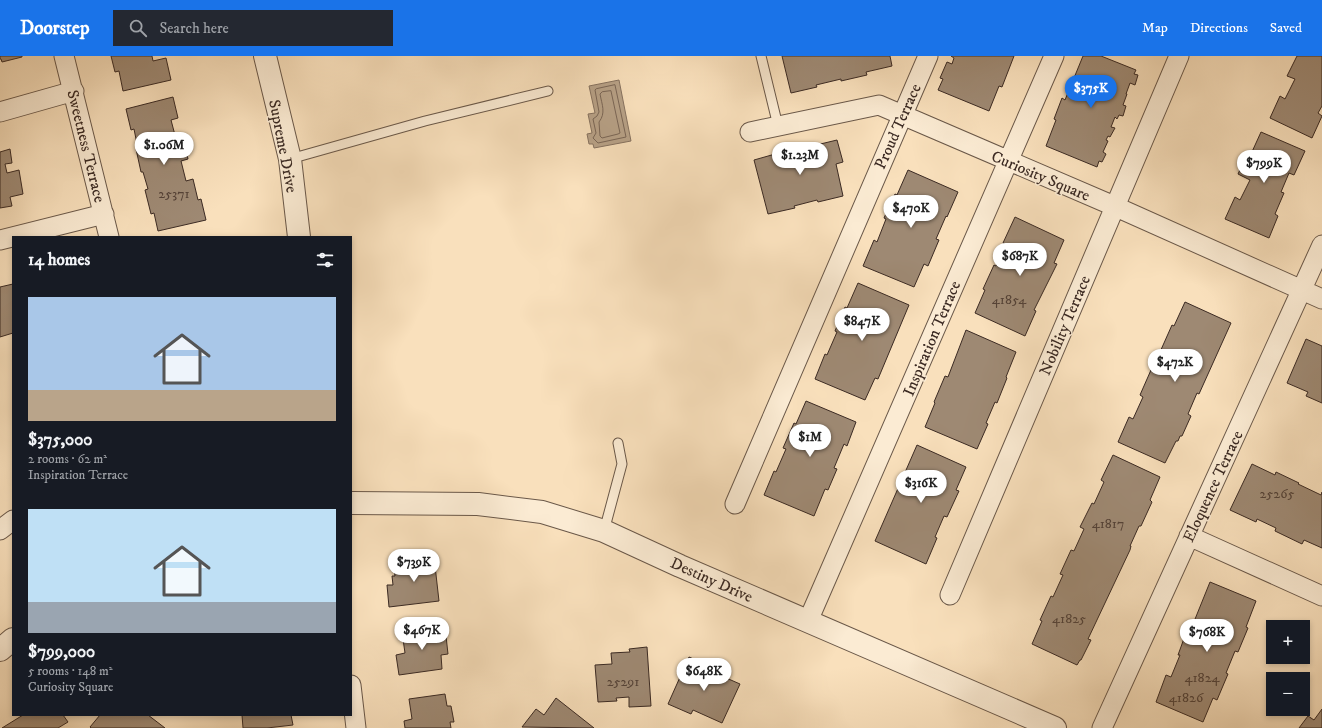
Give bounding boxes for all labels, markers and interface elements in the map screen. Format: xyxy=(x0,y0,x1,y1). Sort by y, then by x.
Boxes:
search box xyxy=(113,10,393,46)
text: Doorstep xyxy=(20,17,89,40)
icon: search xyxy=(127,17,149,39)
text: Search here xyxy=(159,19,229,38)
text: Map xyxy=(1142,19,1168,37)
text: Directions xyxy=(1190,19,1248,37)
text: Saved xyxy=(1270,19,1302,37)
pin: $375K xyxy=(1063,75,1119,109)
street label: Proud Terrace xyxy=(870,80,926,172)
text: $375K xyxy=(1074,80,1108,96)
street label: Sweetness Terrace xyxy=(62,88,110,205)
street label: Supreme Drive xyxy=(264,98,302,195)
pin: $1.06M xyxy=(131,132,197,166)
text: $1.06M xyxy=(144,137,184,153)
pin: $1.23M xyxy=(767,142,833,176)
street label: Curiosity Square xyxy=(988,146,1093,206)
text: $1.23M xyxy=(781,147,819,163)
pin: $799K xyxy=(1236,150,1292,184)
text: $799K xyxy=(1246,155,1282,171)
house number: 25371 xyxy=(158,185,190,203)
pin: $470K xyxy=(883,195,939,229)
text: $470K xyxy=(892,200,930,216)
pin: $687K xyxy=(992,243,1048,277)
text: $687K xyxy=(1002,248,1038,264)
text: 14 homes xyxy=(28,249,90,271)
icon: filters xyxy=(314,249,336,271)
street label: Nobility Terrace xyxy=(1035,272,1095,378)
street label: Inspiration Terrace xyxy=(899,277,965,399)
house number: 41854 xyxy=(992,291,1027,309)
pin: $847K xyxy=(834,308,890,342)
text: $847K xyxy=(844,313,880,329)
icon: home xyxy=(146,323,218,395)
pin: $472K xyxy=(1147,349,1203,383)
text: $472K xyxy=(1157,354,1193,370)
pin: $1M xyxy=(791,424,829,458)
street label: Eloquence Terrace xyxy=(1178,427,1248,545)
text: $375,000 xyxy=(28,429,92,451)
text: $1M xyxy=(798,429,822,445)
text: 2 rooms · 62 m² xyxy=(28,451,107,467)
text: Inspiration Terrace xyxy=(28,467,128,483)
pin: $316K xyxy=(893,470,949,504)
text: $316K xyxy=(905,475,937,491)
house number: 25265 xyxy=(1260,485,1294,503)
house number: 41817 xyxy=(1092,515,1124,533)
icon: home xyxy=(146,535,218,607)
pin: $739K xyxy=(386,549,442,583)
street label: Destiny Drive xyxy=(667,553,756,607)
text: $739K xyxy=(397,554,431,570)
house number: 41825 xyxy=(1052,610,1086,628)
pin: $467K xyxy=(394,617,450,651)
pin: $768K xyxy=(1179,619,1235,653)
map controls xyxy=(1266,620,1310,716)
button: + xyxy=(1266,620,1310,664)
text: $467K xyxy=(403,622,441,638)
text: $768K xyxy=(1189,624,1225,640)
text: $799,000 xyxy=(28,641,95,663)
pin: $648K xyxy=(676,658,732,692)
text: 5 rooms · 148 m² xyxy=(28,663,113,679)
text: $648K xyxy=(686,663,722,679)
house number: 41824 xyxy=(1184,669,1221,687)
button: − xyxy=(1266,672,1310,716)
house number: 25291 xyxy=(607,673,639,691)
text: Curiosity Square xyxy=(28,679,113,695)
house number: 41826 xyxy=(1169,689,1204,707)

